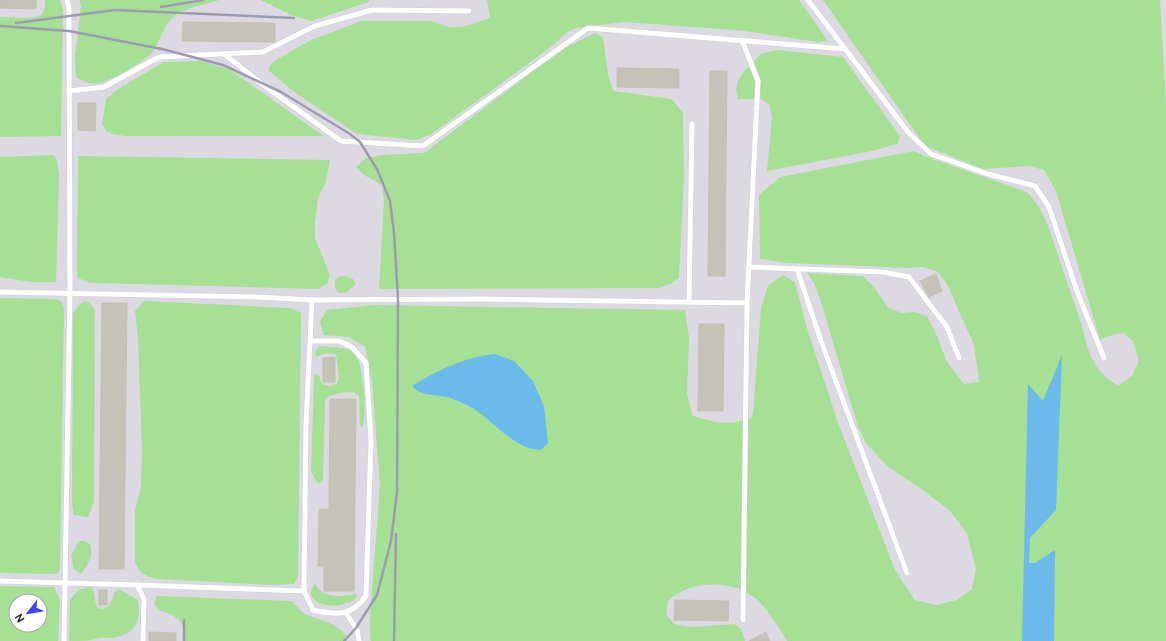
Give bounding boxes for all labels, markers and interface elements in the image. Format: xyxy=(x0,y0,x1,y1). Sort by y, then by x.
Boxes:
north arrow xyxy=(8,593,48,633)
text: N xyxy=(12,611,28,625)

